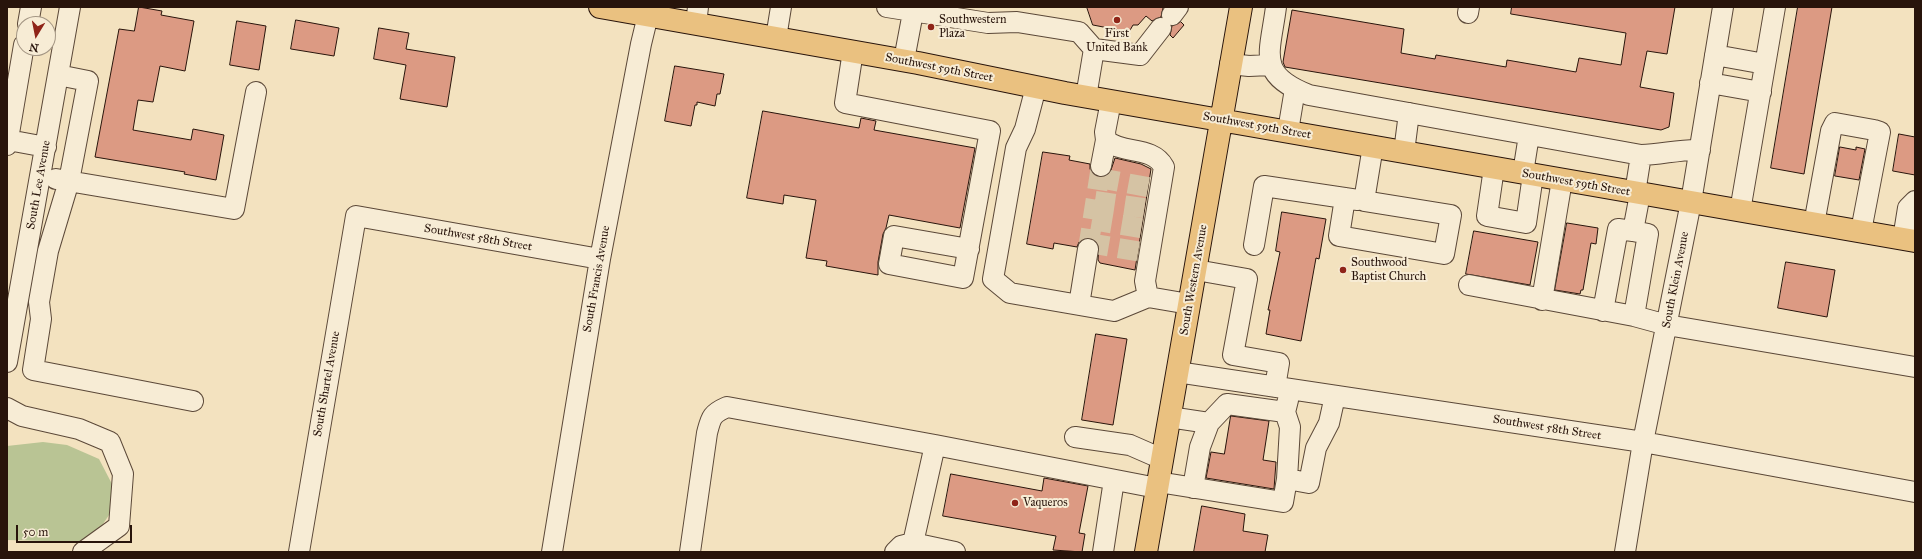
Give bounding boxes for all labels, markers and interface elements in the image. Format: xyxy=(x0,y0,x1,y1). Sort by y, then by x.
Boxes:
place label: Southwestern Plaza xyxy=(939,13,1007,41)
marker: First United Bank xyxy=(1112,15,1122,25)
north arrow xyxy=(16,16,56,56)
marker: Southwestern Plaza xyxy=(926,22,936,32)
place label: First United Bank xyxy=(1086,27,1148,55)
text: N xyxy=(28,40,40,55)
street label: Southwest 59th Street xyxy=(884,50,994,86)
street label: Southwest 59th Street xyxy=(1202,109,1312,143)
street label: South Lee Avenue xyxy=(24,139,54,231)
street label: Southwest 59th Street xyxy=(1521,166,1631,200)
street label: Southwest 58th Street xyxy=(423,221,533,255)
street label: South Western Avenue xyxy=(1177,224,1211,336)
street label: South Francis Avenue xyxy=(581,225,613,333)
street label: South Klein Avenue xyxy=(1660,230,1692,330)
place label: Southwood Baptist Church xyxy=(1351,256,1426,284)
marker: Southwood Baptist Church xyxy=(1338,265,1348,275)
street label: South Shartel Avenue xyxy=(311,330,343,438)
street label: Southwest 58th Street xyxy=(1492,412,1602,444)
place label: Vaqueros xyxy=(1023,496,1068,510)
marker: Vaqueros xyxy=(1010,498,1020,508)
scale bar xyxy=(18,517,134,543)
text: 50 m xyxy=(23,525,48,539)

